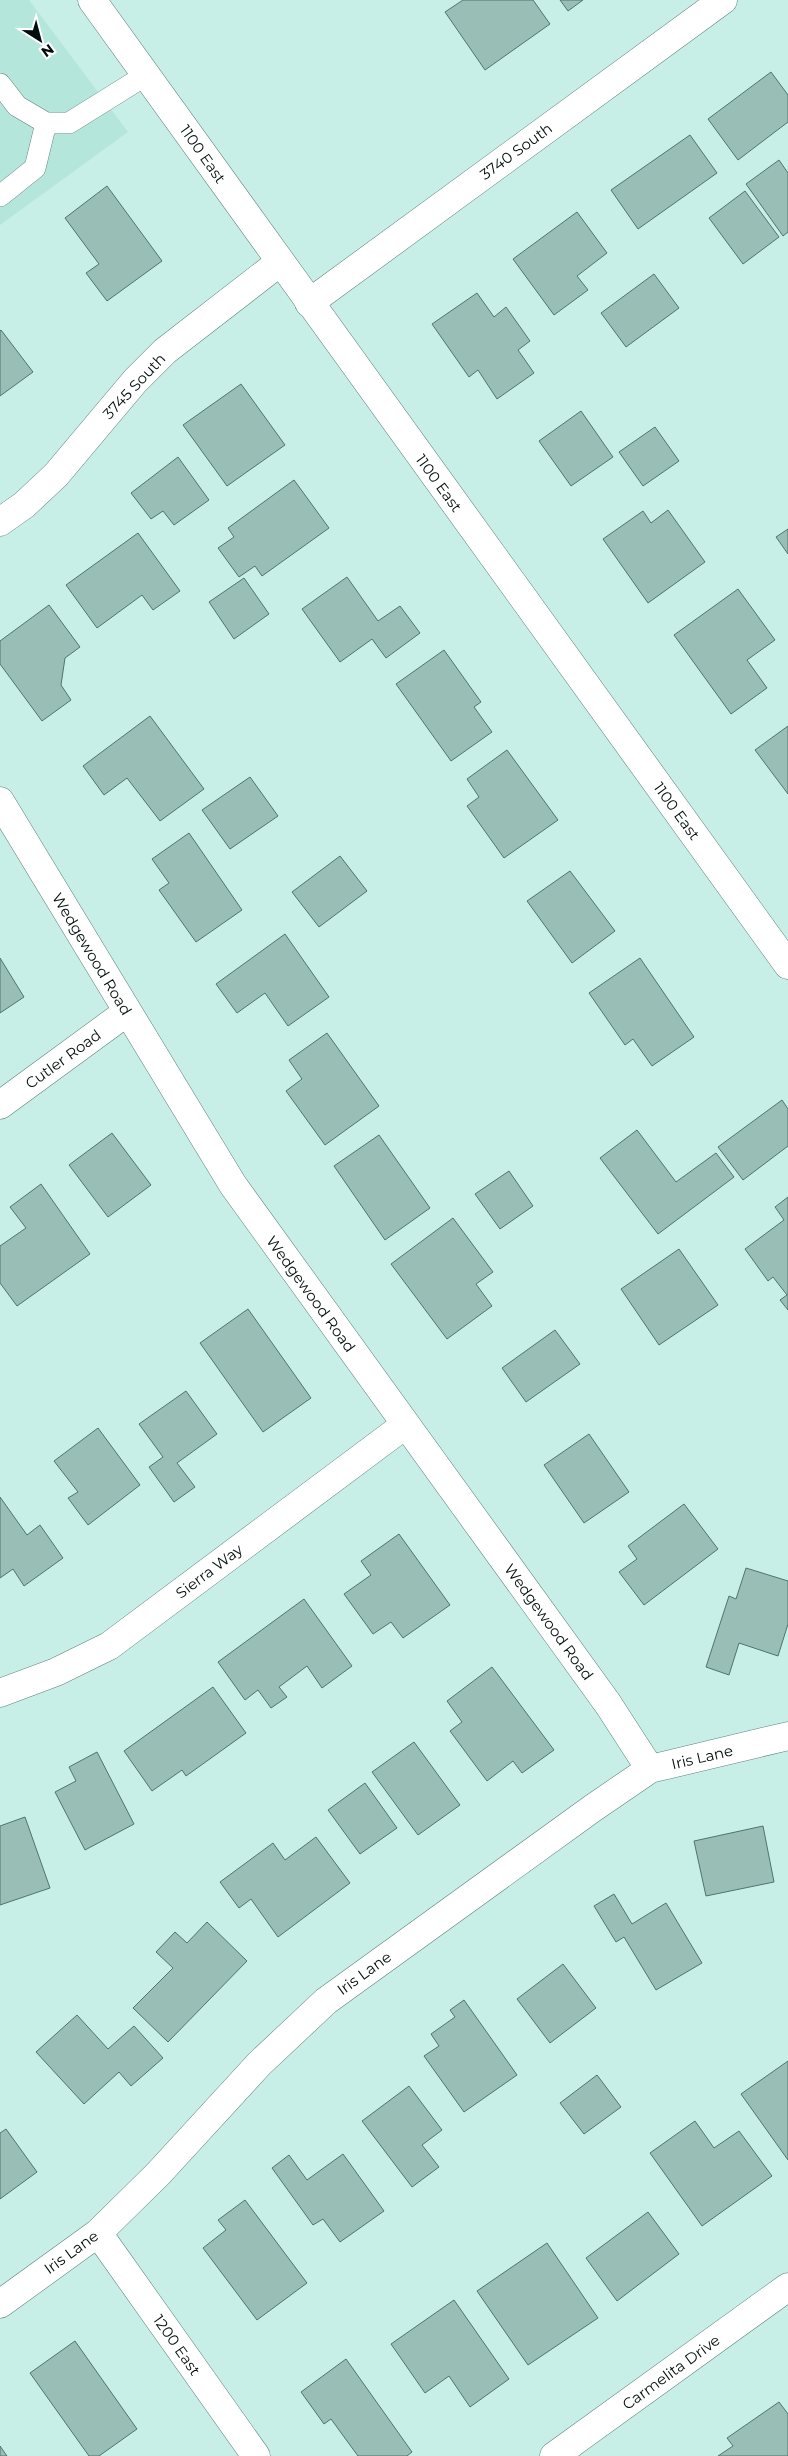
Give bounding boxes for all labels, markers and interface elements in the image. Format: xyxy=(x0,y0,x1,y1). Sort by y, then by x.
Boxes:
north arrow xyxy=(15,15,65,65)
text: N xyxy=(38,40,58,61)
street label: 3740 South xyxy=(476,118,556,184)
street label: 1100 East xyxy=(176,121,230,187)
street label: 3745 South xyxy=(99,349,169,423)
street label: 1100 East xyxy=(412,450,466,516)
street label: 1100 East xyxy=(650,778,704,844)
street label: Wedgewood Road xyxy=(48,889,136,1019)
street label: Cutler Road xyxy=(21,1025,105,1093)
street label: Wedgewood Road xyxy=(262,1232,360,1356)
street label: Sierra Way xyxy=(172,1539,247,1602)
street label: Wedgewood Road xyxy=(500,1560,598,1684)
street label: Iris Lane xyxy=(669,1741,735,1773)
street label: Iris Lane xyxy=(333,1947,395,1999)
street label: Iris Lane xyxy=(40,2226,102,2278)
street label: 1200 East xyxy=(149,2311,205,2379)
street label: Carmelita Drive xyxy=(618,2330,724,2414)

